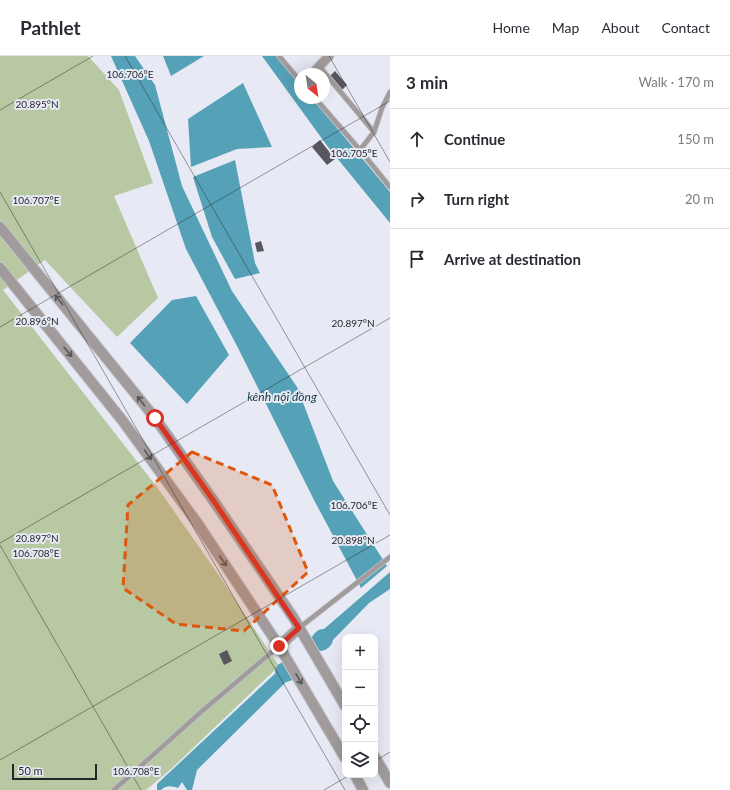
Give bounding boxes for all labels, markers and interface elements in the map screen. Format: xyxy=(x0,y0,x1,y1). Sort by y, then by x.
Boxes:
text: Pathlet xyxy=(20,16,81,39)
text: Home xyxy=(492,19,530,36)
text: Map xyxy=(552,19,579,36)
text: About xyxy=(601,19,639,36)
text: Contact xyxy=(661,19,710,36)
text: 106.706°E xyxy=(106,68,154,80)
north arrow xyxy=(294,68,330,104)
text: 3 min xyxy=(406,72,448,93)
text: Walk · 170 m xyxy=(638,74,714,90)
text: 20.895°N xyxy=(15,98,59,110)
icon: ahead xyxy=(406,128,428,150)
text: Continue xyxy=(444,130,505,148)
text: 150 m xyxy=(677,131,714,147)
text: 106.705°E xyxy=(330,147,378,159)
icon: right xyxy=(406,188,428,210)
text: Turn right xyxy=(444,190,509,208)
text: 20 m xyxy=(685,191,714,207)
text: 106.707°E xyxy=(12,194,60,206)
icon: arrive xyxy=(406,248,428,270)
text: Arrive at destination xyxy=(444,250,581,268)
one-way arrow xyxy=(54,294,63,305)
text: 20.896°N xyxy=(15,315,59,327)
text: 20.897°N xyxy=(331,317,375,329)
one-way arrow xyxy=(64,347,73,358)
water label: kênh nội đồng xyxy=(247,389,317,404)
one-way arrow xyxy=(136,395,145,406)
route start xyxy=(146,409,164,427)
one-way arrow xyxy=(144,450,152,461)
text: 106.706°E xyxy=(330,499,378,511)
text: 20.897°N xyxy=(15,532,59,544)
text: 20.898°N xyxy=(331,534,375,546)
text: 106.708°E xyxy=(12,547,60,559)
one-way arrow xyxy=(219,555,227,566)
map controls xyxy=(342,634,378,778)
button: + xyxy=(342,634,378,670)
route end xyxy=(270,637,288,655)
button: − xyxy=(342,670,378,706)
one-way arrow xyxy=(295,673,303,684)
button: locate xyxy=(342,706,378,742)
button: layers xyxy=(342,742,378,778)
scale bar xyxy=(12,762,97,781)
text: 50 m xyxy=(18,764,43,777)
text: 106.708°E xyxy=(112,765,160,777)

